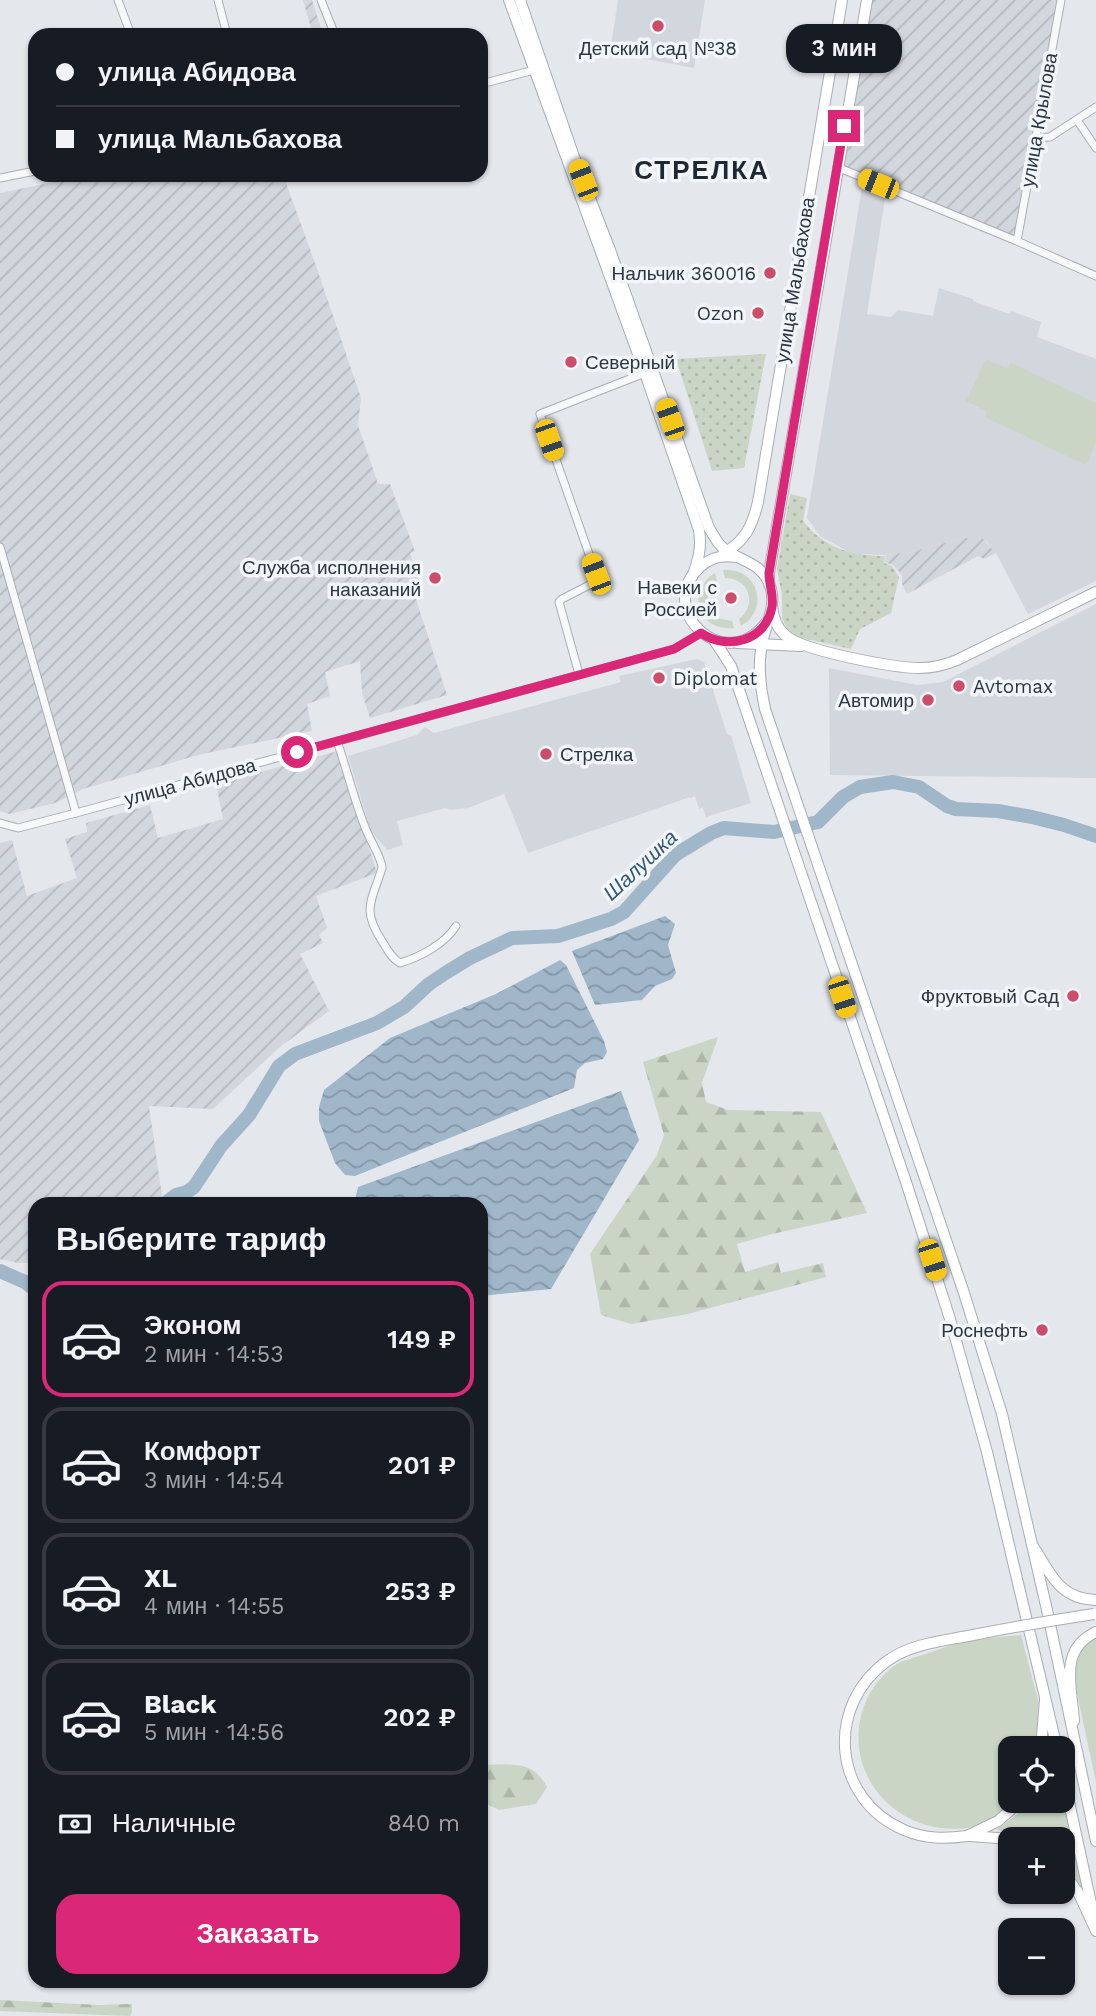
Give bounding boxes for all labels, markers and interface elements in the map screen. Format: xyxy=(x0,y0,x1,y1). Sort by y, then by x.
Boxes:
marker: Детский сад №38 xyxy=(650,18,666,34)
callout: 3 мин xyxy=(786,24,902,74)
text: 3 мин xyxy=(811,35,877,62)
place label: Детский сад №38 xyxy=(579,37,737,60)
street label: улица Крылова xyxy=(1016,50,1062,189)
text: улица Абидова xyxy=(98,57,296,87)
route end xyxy=(828,110,860,142)
text: улица Мальбахова xyxy=(98,124,342,154)
district label: СТРЕЛКА xyxy=(634,155,770,185)
car xyxy=(566,157,601,203)
car xyxy=(855,166,902,202)
street label: улица Мальбахова xyxy=(771,195,820,365)
place label: Нальчик 360016 xyxy=(611,262,756,285)
marker: Нальчик 360016 xyxy=(762,265,778,281)
place label: Ozon xyxy=(697,302,744,325)
marker: Ozon xyxy=(750,305,766,321)
place label: Северный xyxy=(585,351,675,374)
marker: Северный xyxy=(563,354,579,370)
car xyxy=(654,396,687,442)
car xyxy=(533,417,566,463)
car xyxy=(579,551,614,597)
place label: Служба исполнения наказаний xyxy=(242,556,421,601)
marker: Служба исполнения наказаний xyxy=(427,570,443,586)
place label: Навеки с Россией xyxy=(637,576,717,621)
marker: Навеки с Россией xyxy=(723,590,739,606)
place label: Diplomat xyxy=(673,667,757,690)
marker: Diplomat xyxy=(651,670,667,686)
place label: Avtomax xyxy=(973,675,1053,698)
marker: Avtomax xyxy=(951,678,967,694)
place label: Автомир xyxy=(838,689,914,712)
marker: Автомир xyxy=(920,692,936,708)
route start xyxy=(281,736,313,768)
place label: Стрелка xyxy=(560,743,634,766)
marker: Стрелка xyxy=(538,746,554,762)
street label: улица Абидова xyxy=(122,753,259,811)
water label: Шалушка xyxy=(598,825,682,905)
car xyxy=(826,974,859,1020)
place label: Фруктовый Сад xyxy=(921,985,1059,1008)
marker: Фруктовый Сад xyxy=(1065,988,1081,1004)
text: Выберите тариф xyxy=(56,1220,327,1258)
car xyxy=(916,1237,949,1283)
icon: car xyxy=(60,1308,123,1371)
text: Эконом xyxy=(144,1310,242,1340)
place label: Роснефть xyxy=(941,1319,1028,1342)
marker: Роснефть xyxy=(1034,1322,1050,1338)
text: 149 ₽ xyxy=(387,1324,456,1354)
text: 2 мин · 14:53 xyxy=(144,1341,284,1368)
icon: car xyxy=(60,1434,123,1497)
text: Комфорт xyxy=(144,1436,261,1466)
text: 201 ₽ xyxy=(388,1450,456,1480)
text: 3 мин · 14:54 xyxy=(144,1467,284,1494)
icon: car xyxy=(60,1560,123,1623)
text: XL xyxy=(144,1563,177,1593)
text: 253 ₽ xyxy=(385,1576,456,1606)
text: 4 мин · 14:55 xyxy=(144,1593,284,1620)
icon: car xyxy=(60,1686,123,1749)
text: Black xyxy=(144,1689,216,1719)
text: 202 ₽ xyxy=(383,1702,456,1732)
text: 5 мин · 14:56 xyxy=(144,1719,284,1746)
map controls xyxy=(998,1736,1075,1995)
button: locate xyxy=(998,1736,1075,1813)
icon: cash xyxy=(56,1805,94,1843)
text: Наличные xyxy=(112,1808,236,1838)
text: 840 m xyxy=(388,1810,460,1837)
button: + xyxy=(998,1827,1075,1904)
button: Заказать xyxy=(56,1894,460,1974)
button: − xyxy=(998,1918,1075,1995)

